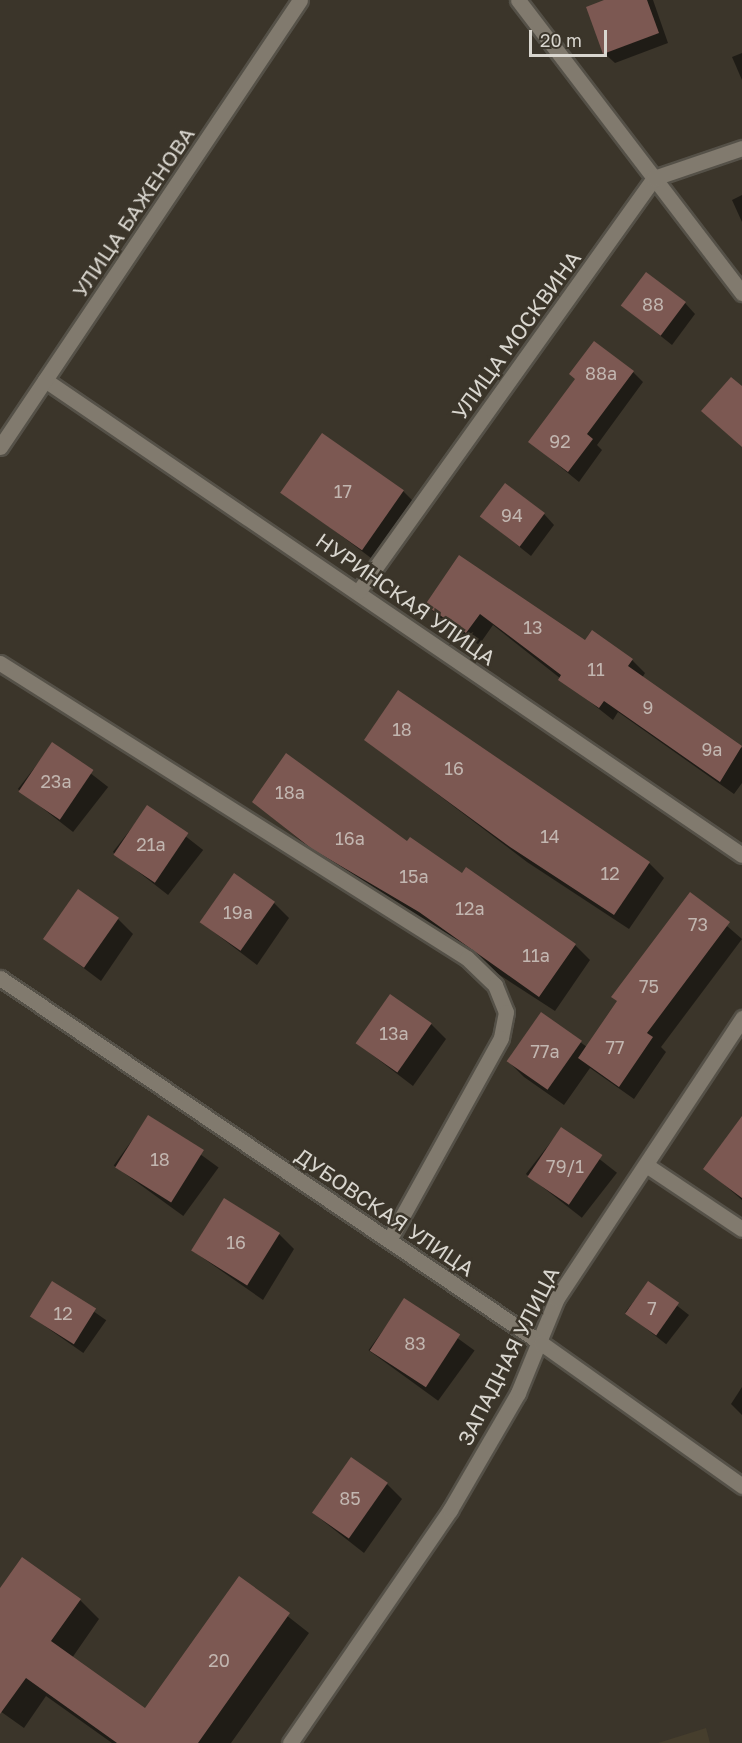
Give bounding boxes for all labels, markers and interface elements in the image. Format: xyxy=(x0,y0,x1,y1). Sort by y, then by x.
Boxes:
scale bar xyxy=(532,18,610,56)
text: 20 m xyxy=(540,29,582,51)
street label: УЛИЦА БАЖЕНОВА xyxy=(67,122,199,302)
street label: УЛИЦА МОСКВИНА xyxy=(446,246,586,424)
house number: 88 xyxy=(642,293,664,315)
house number: 88а xyxy=(585,362,617,384)
house number: 92 xyxy=(549,430,571,452)
house number: 17 xyxy=(334,480,352,502)
house number: 94 xyxy=(501,504,523,526)
street label: НУРИНСКАЯ УЛИЦА xyxy=(311,527,501,671)
house number: 13 xyxy=(523,616,543,638)
house number: 11 xyxy=(587,658,605,680)
house number: 9 xyxy=(643,696,653,718)
house number: 18 xyxy=(392,718,412,740)
house number: 9а xyxy=(701,738,723,760)
house number: 16 xyxy=(444,757,464,779)
house number: 23а xyxy=(40,770,72,792)
house number: 18а xyxy=(275,781,305,803)
house number: 14 xyxy=(540,825,560,847)
house number: 16а xyxy=(335,827,365,849)
house number: 21а xyxy=(136,833,166,855)
house number: 12 xyxy=(600,862,620,884)
house number: 15а xyxy=(399,865,429,887)
house number: 12а xyxy=(455,897,485,919)
house number: 19а xyxy=(223,901,253,923)
house number: 73 xyxy=(688,913,708,935)
house number: 11а xyxy=(522,944,550,966)
house number: 75 xyxy=(639,975,659,997)
house number: 13а xyxy=(379,1022,409,1044)
house number: 77 xyxy=(605,1036,625,1058)
house number: 77а xyxy=(530,1040,560,1062)
street label: ДУБОВСКАЯ УЛИЦА xyxy=(291,1143,479,1281)
house number: 18 xyxy=(150,1148,170,1170)
house number: 79/1 xyxy=(546,1155,584,1177)
house number: 16 xyxy=(226,1231,246,1253)
street label: ЗАПАДНАЯ УЛИЦА xyxy=(452,1262,564,1450)
house number: 7 xyxy=(647,1297,657,1319)
house number: 12 xyxy=(53,1302,73,1324)
house number: 83 xyxy=(404,1332,426,1354)
house number: 85 xyxy=(339,1487,361,1509)
house number: 20 xyxy=(208,1649,230,1671)

